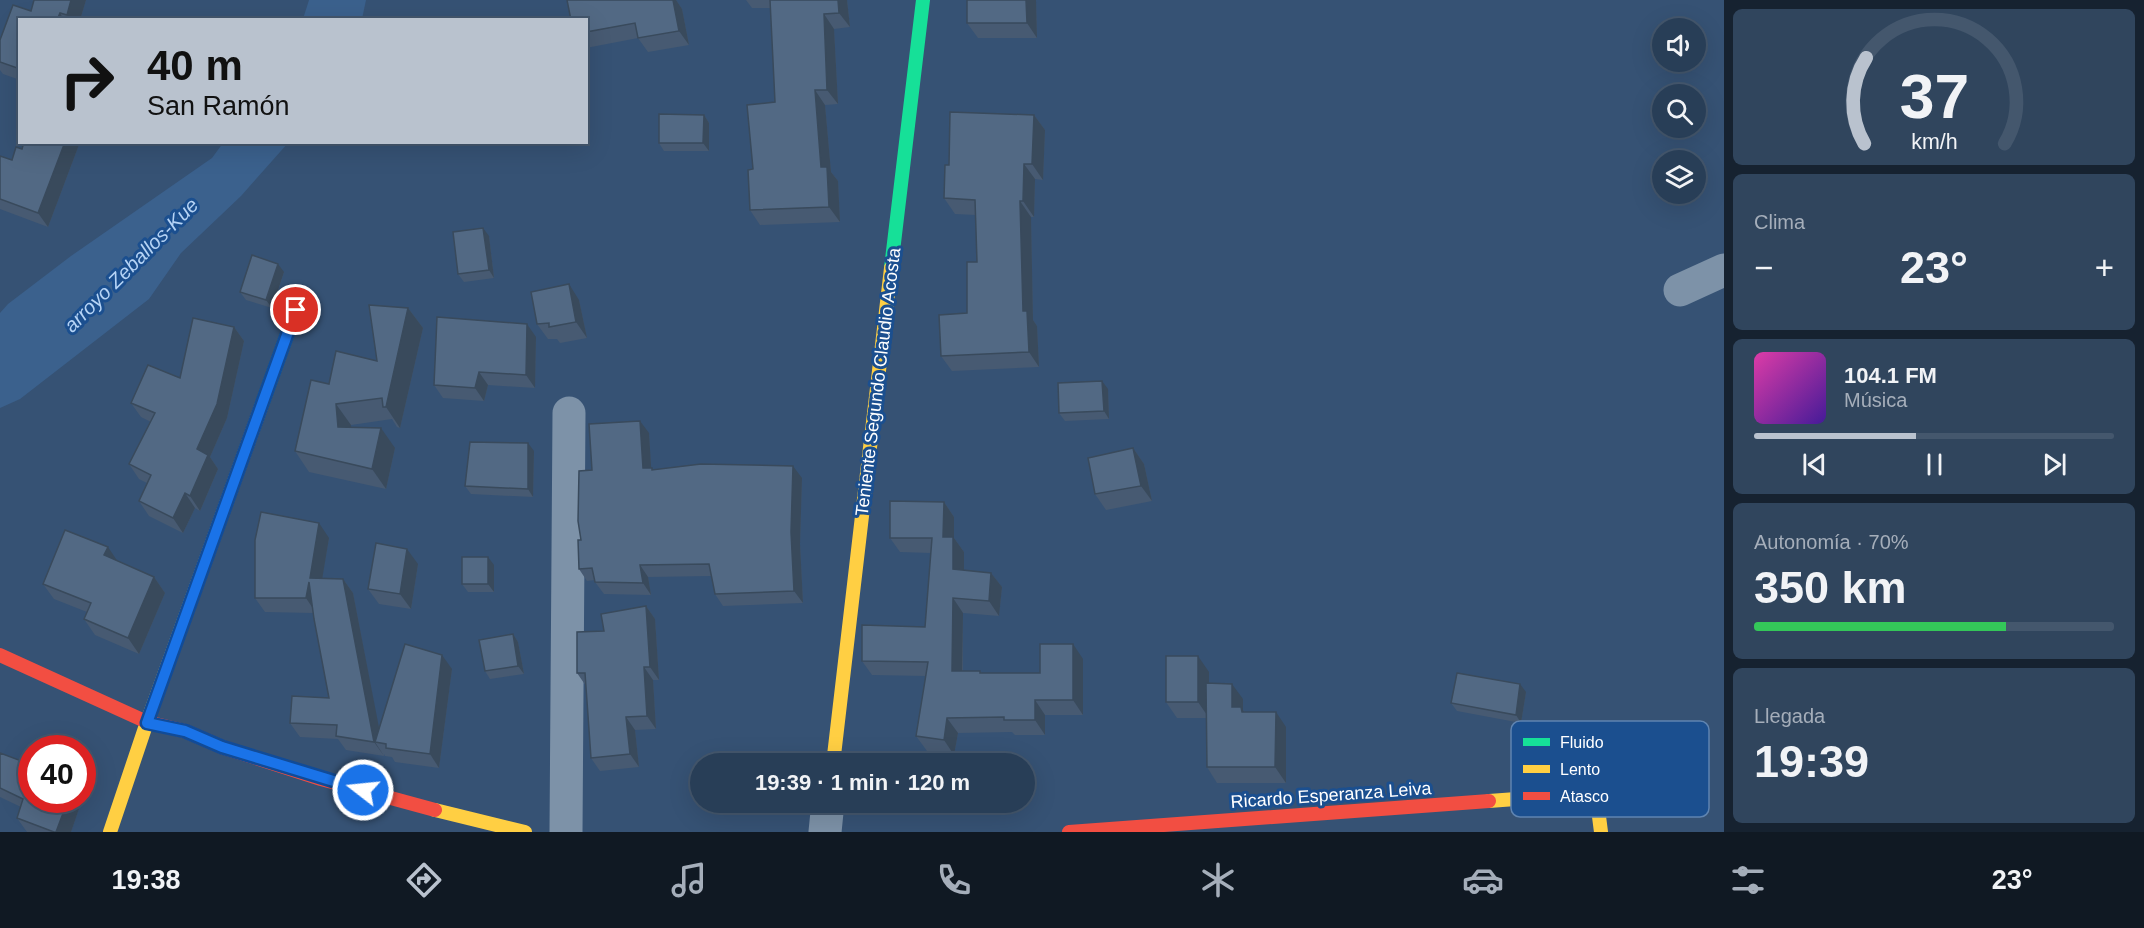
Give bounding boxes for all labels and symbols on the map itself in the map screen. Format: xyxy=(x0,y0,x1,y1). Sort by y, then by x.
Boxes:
water label: arroyo Zeballos-Kue xyxy=(60,194,202,336)
street label: Teniente Segundo Claudio Acosta xyxy=(852,246,905,517)
pin xyxy=(270,284,321,335)
legend xyxy=(1511,721,1709,817)
text: Fluido xyxy=(1560,734,1604,751)
speed limit sign: 40 xyxy=(18,735,96,813)
position arrow xyxy=(331,758,395,822)
text: Lento xyxy=(1560,761,1600,778)
street label: Ricardo Esperanza Leiva xyxy=(1230,778,1433,812)
text: Atasco xyxy=(1560,788,1609,805)

